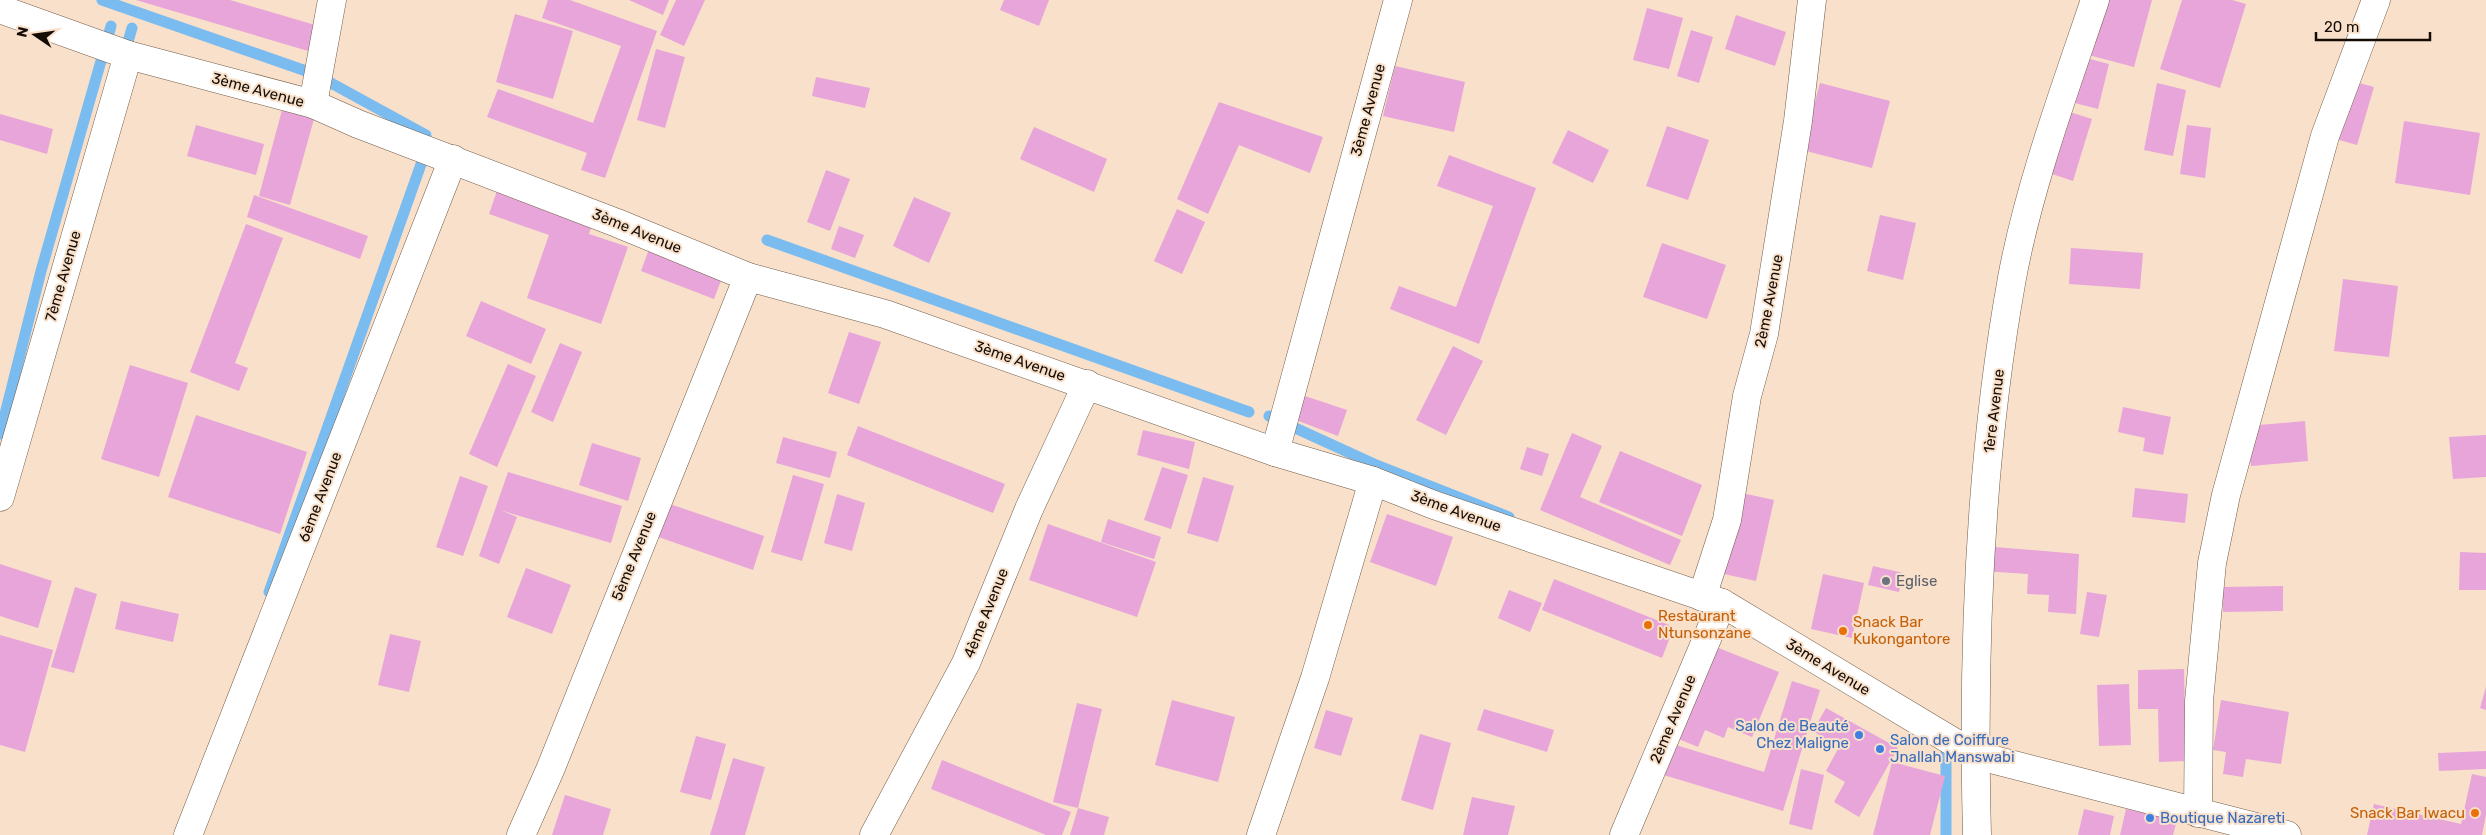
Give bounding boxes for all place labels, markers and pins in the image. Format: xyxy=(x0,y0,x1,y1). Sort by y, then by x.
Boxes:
place label: Eglise xyxy=(1896,572,1937,590)
marker: Eglise xyxy=(1880,575,1892,587)
place label: Restaurant Ntunsonzane xyxy=(1658,607,1751,642)
place label: Snack Bar Kukongantore xyxy=(1853,613,1950,648)
marker: Restaurant Ntunsonzane xyxy=(1642,619,1654,631)
marker: Snack Bar Kukongantore xyxy=(1837,625,1849,637)
place label: Salon de Beauté Chez Maligne xyxy=(1735,717,1849,752)
marker: Salon de Beauté Chez Maligne xyxy=(1853,729,1865,741)
place label: Salon de Coiffure Jnallah Manswabi xyxy=(1890,731,2015,766)
marker: Salon de Coiffure Jnallah Manswabi xyxy=(1874,743,1886,755)
place label: Snack Bar Iwacu xyxy=(2350,804,2465,822)
marker: Snack Bar Iwacu xyxy=(2469,807,2481,819)
place label: Boutique Nazareti xyxy=(2160,809,2285,827)
marker: Boutique Nazareti xyxy=(2144,812,2156,824)

